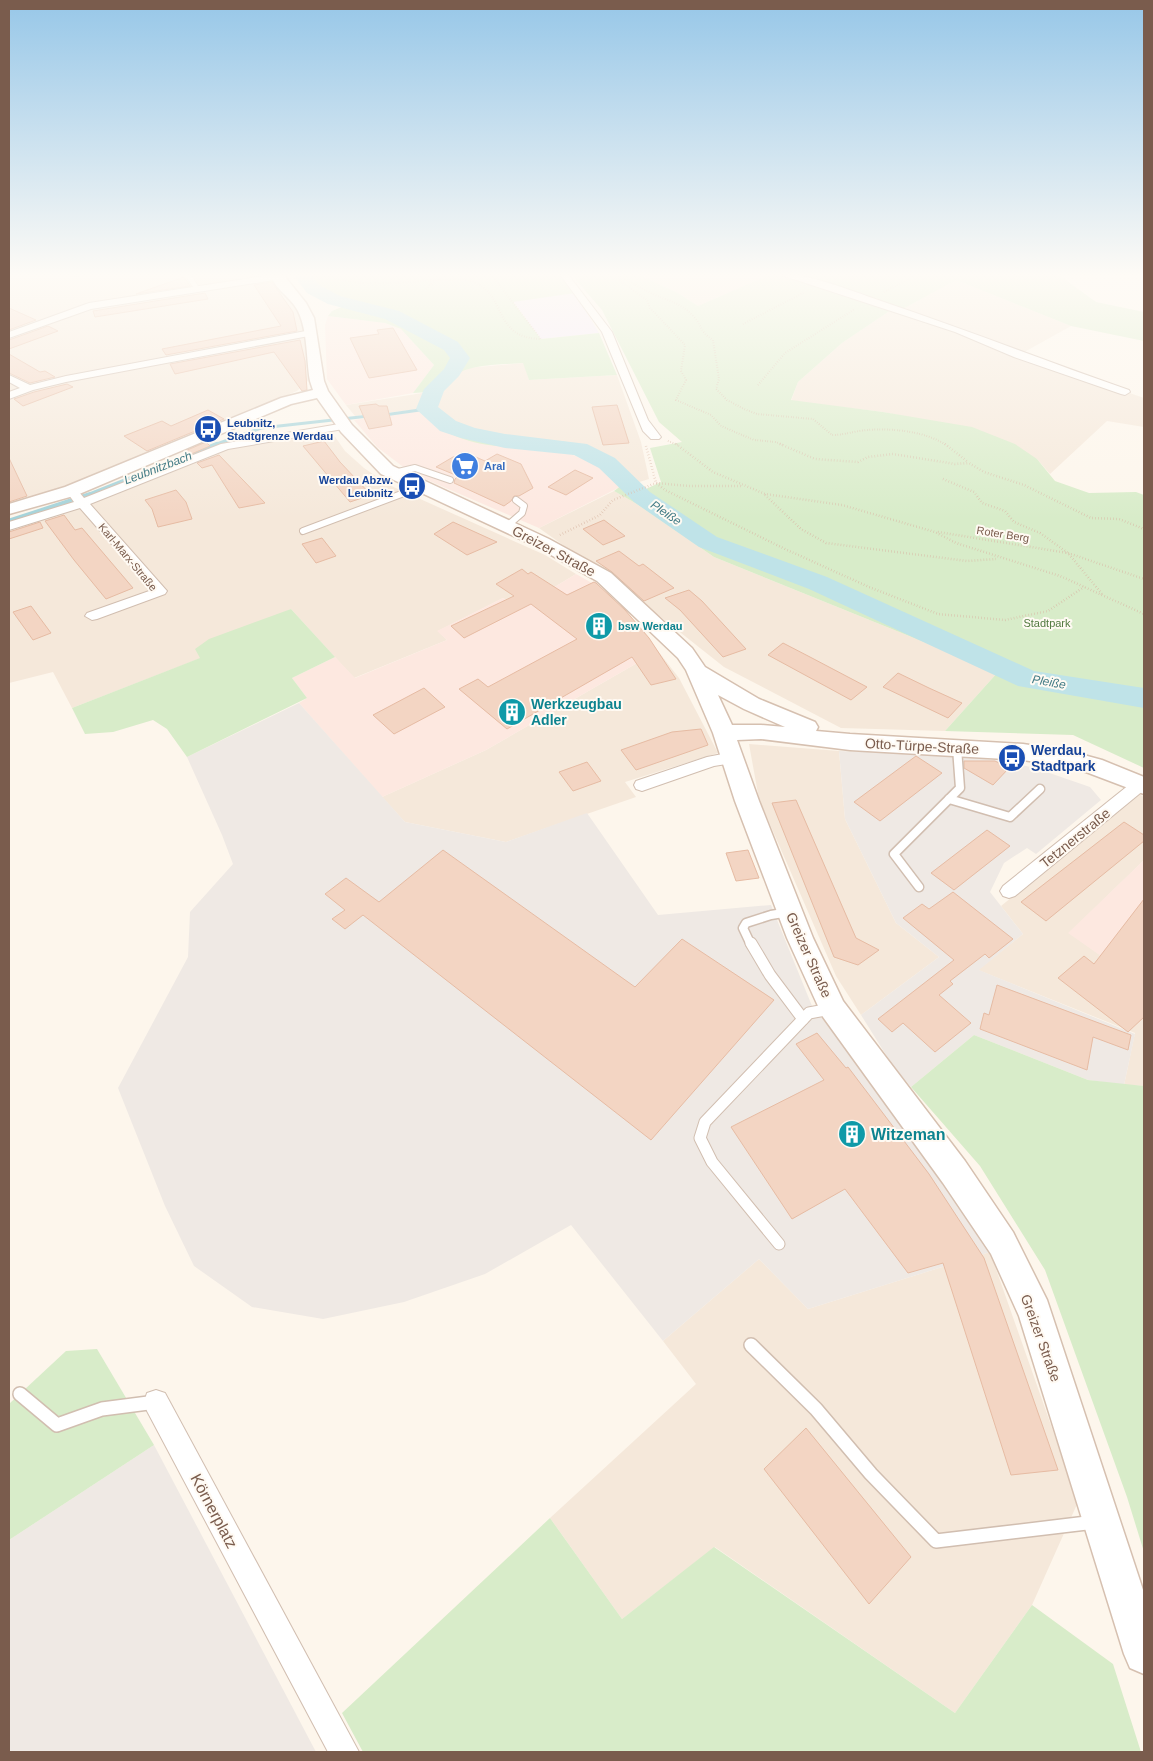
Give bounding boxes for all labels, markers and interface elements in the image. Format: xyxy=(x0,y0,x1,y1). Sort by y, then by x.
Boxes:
bus stop icon: Leubnitz, Stadtgrenze Werdau xyxy=(193,414,223,444)
place label: Leubnitz, Stadtgrenze Werdau xyxy=(227,417,333,442)
water label: Leubnitzbach xyxy=(122,449,194,487)
supermarket icon: Aral xyxy=(450,451,480,481)
place label: Aral xyxy=(484,460,505,472)
bus stop icon: Werdau Abzw. Leubnitz xyxy=(397,471,427,501)
place label: Werdau Abzw. Leubnitz xyxy=(319,474,393,499)
water label: Pleiße xyxy=(648,498,684,528)
street label: Karl-Marx-Straße xyxy=(96,521,160,593)
street label: Greizer Straße xyxy=(510,522,598,580)
street label: Roter Berg xyxy=(976,524,1030,544)
building icon: bsw Werdau xyxy=(584,611,614,641)
park label: Stadtpark xyxy=(1023,617,1071,629)
place label: bsw Werdau xyxy=(618,620,683,632)
water label: Pleiße xyxy=(1031,672,1067,692)
place label: Werkzeugbau Adler xyxy=(531,696,622,728)
building icon: Werkzeugbau Adler xyxy=(497,697,527,727)
street label: Otto-Türpe-Straße xyxy=(864,735,980,757)
place label: Werdau, Stadtpark xyxy=(1031,742,1096,774)
bus stop icon: Werdau, Stadtpark xyxy=(997,743,1027,773)
street label: Tetznerstraße xyxy=(1037,805,1113,871)
street label: Greizer Straße xyxy=(783,910,835,1000)
building icon: Witzeman xyxy=(837,1119,867,1149)
place label: Witzeman xyxy=(871,1126,946,1143)
street label: Greizer Straße xyxy=(1018,1292,1064,1384)
street label: Körnerplatz xyxy=(187,1471,241,1551)

